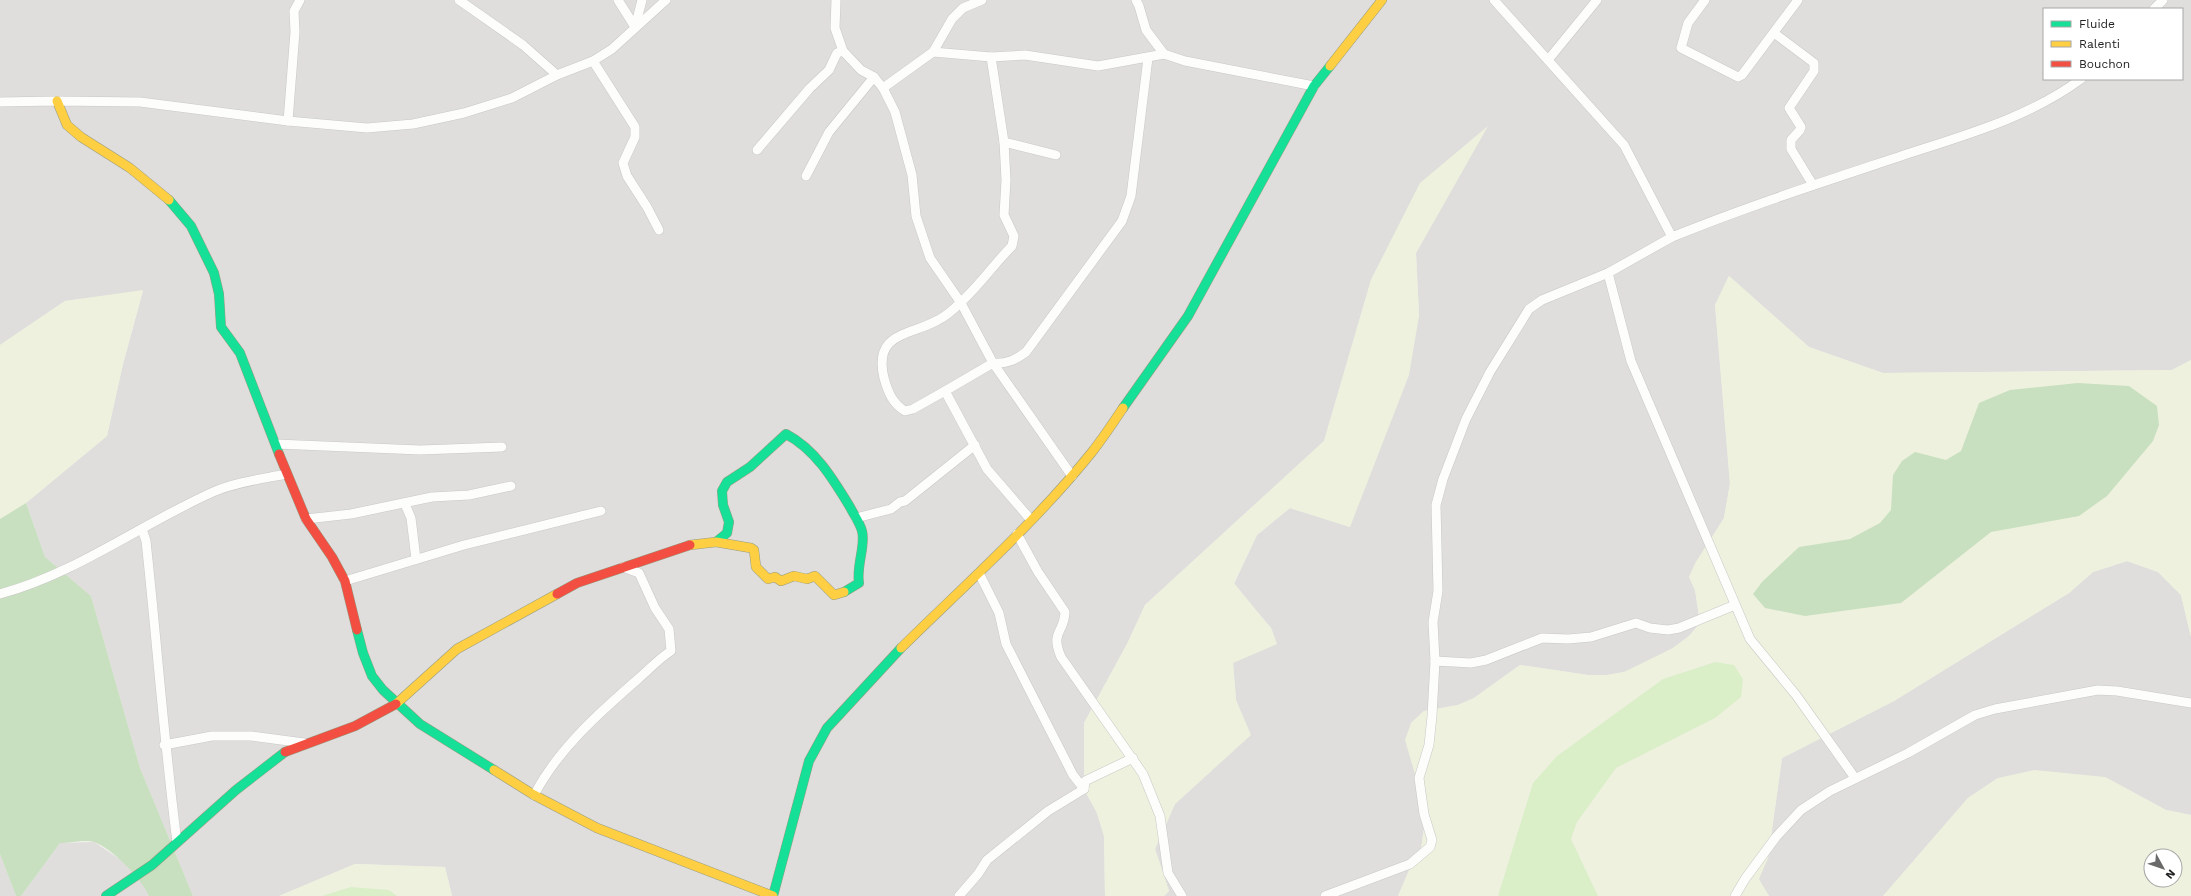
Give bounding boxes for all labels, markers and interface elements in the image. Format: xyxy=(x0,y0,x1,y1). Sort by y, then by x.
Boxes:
legend xyxy=(2043,8,2183,80)
text: Fluide xyxy=(2079,17,2115,31)
text: Ralenti xyxy=(2079,37,2120,51)
text: Bouchon xyxy=(2079,57,2130,71)
north arrow xyxy=(2143,848,2183,888)
text: N xyxy=(2163,867,2178,881)

